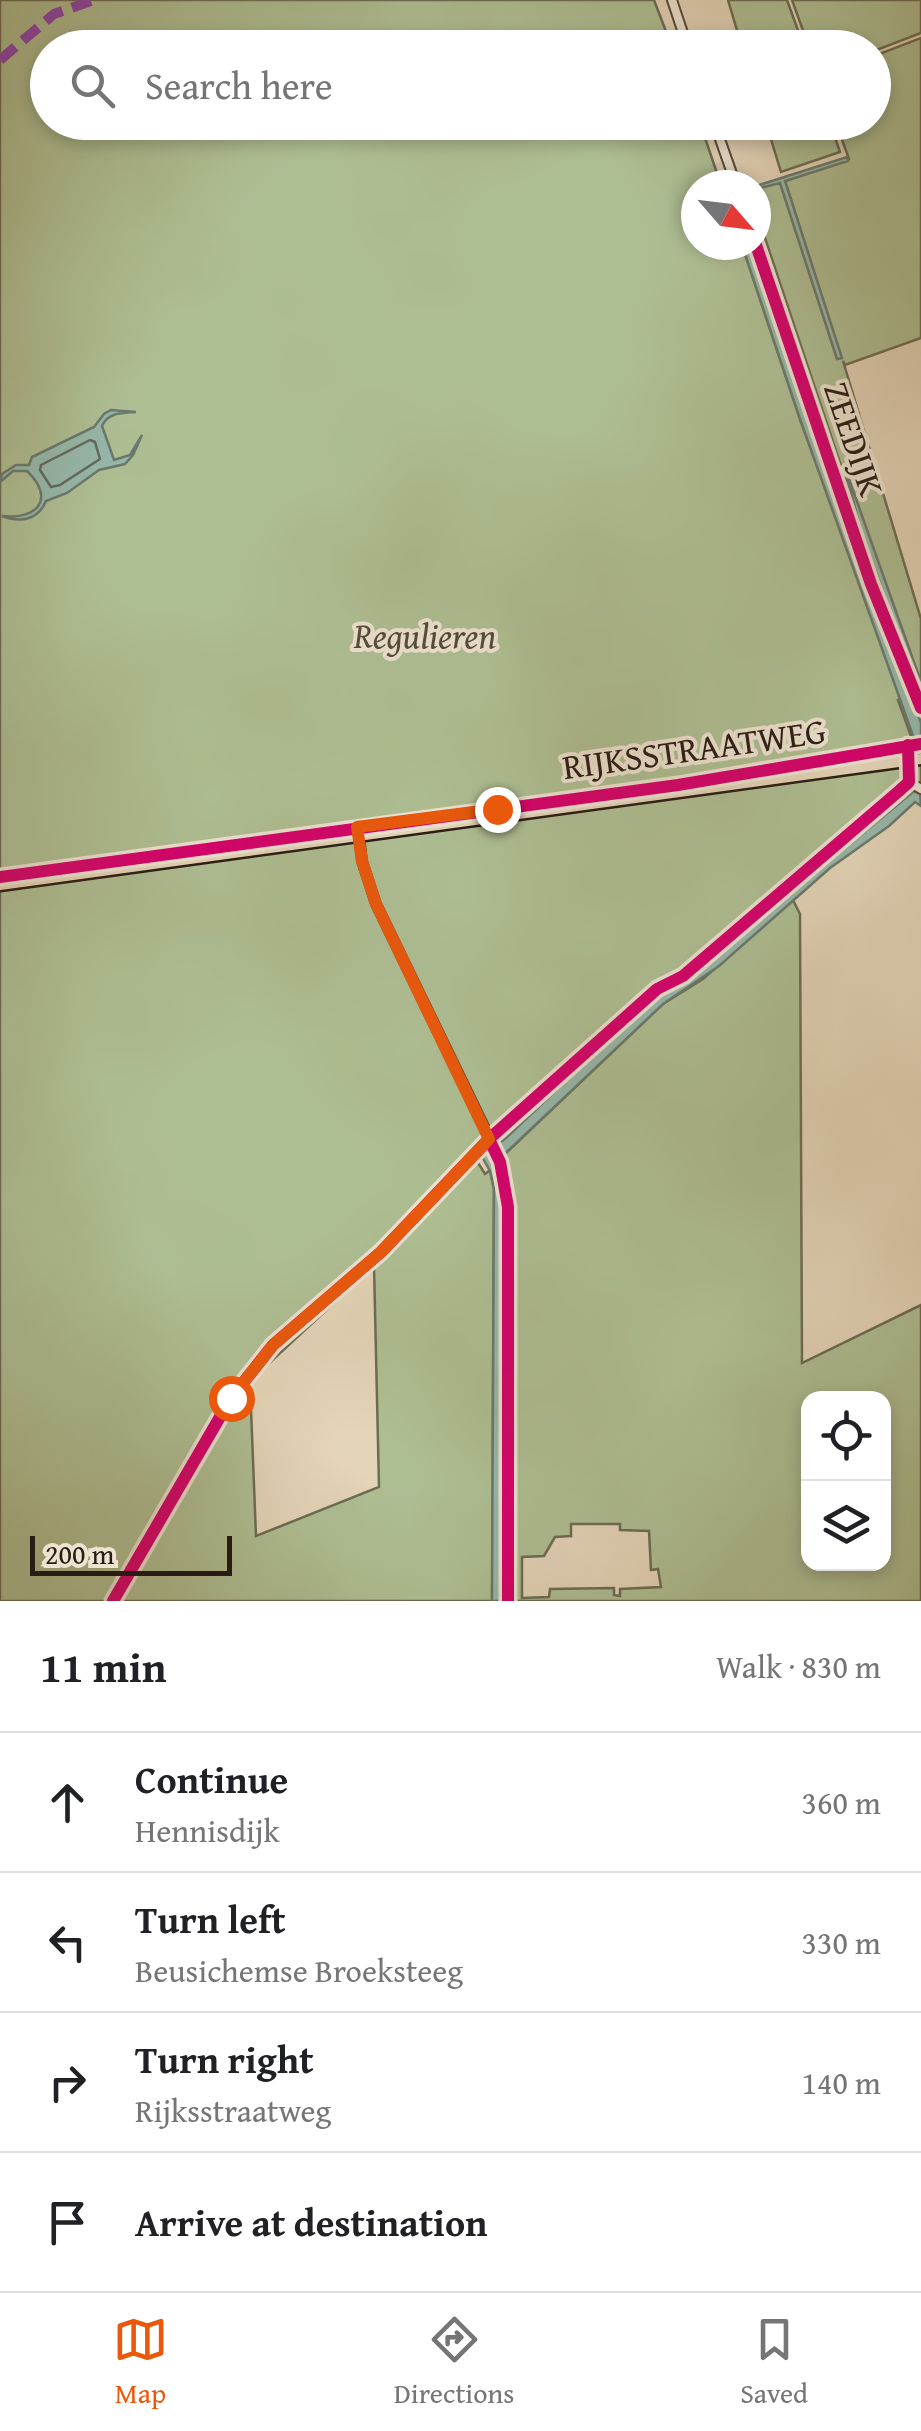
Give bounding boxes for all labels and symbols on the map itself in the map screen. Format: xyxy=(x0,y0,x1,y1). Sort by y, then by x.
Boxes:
north arrow xyxy=(681,170,771,260)
street label: ZEEDIJK xyxy=(811,375,898,503)
park label: Regulieren xyxy=(353,610,496,661)
street label: RIJKSSTRAATWEG xyxy=(559,705,829,792)
route end xyxy=(475,787,521,833)
route start xyxy=(209,1376,255,1422)
scale bar xyxy=(30,1531,232,1576)

